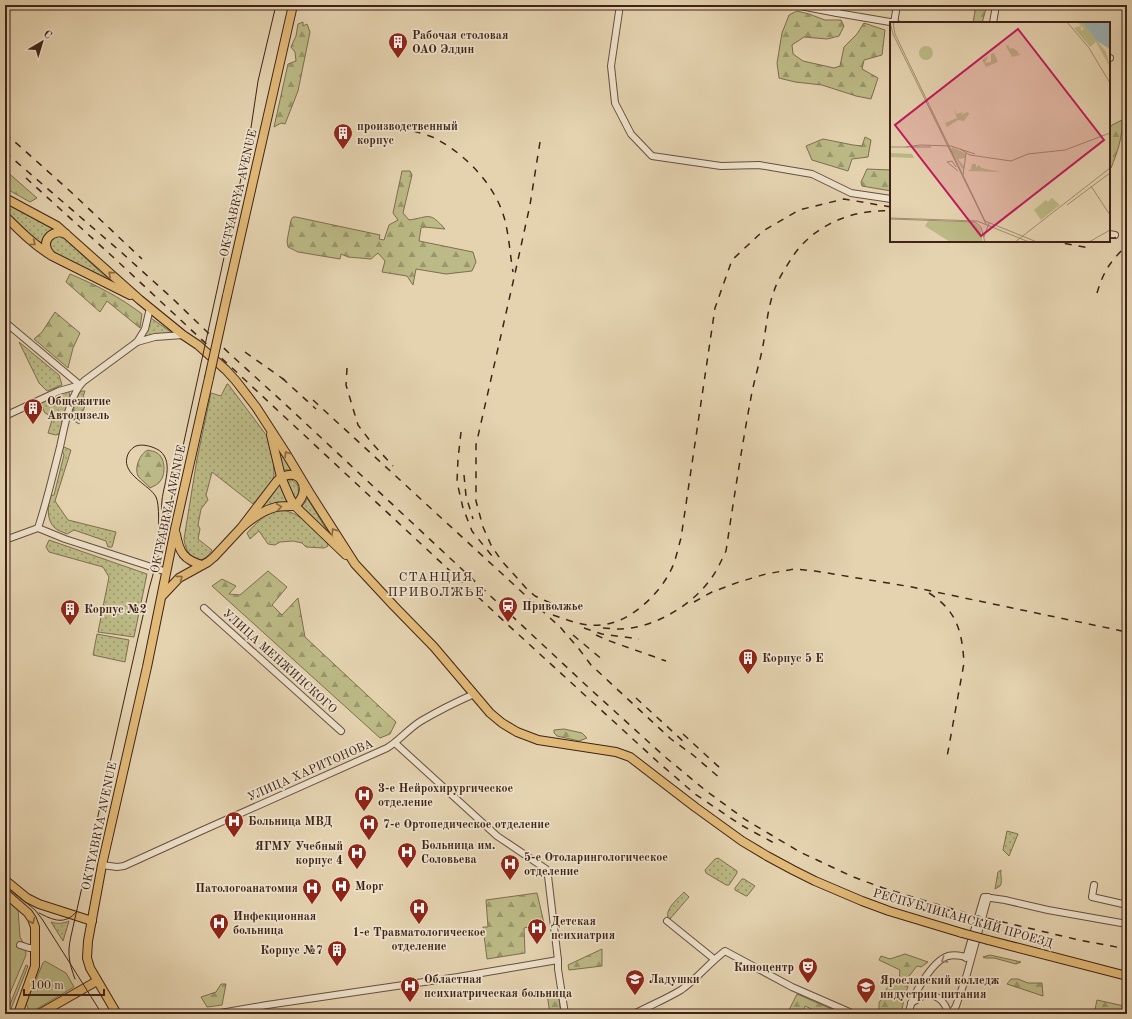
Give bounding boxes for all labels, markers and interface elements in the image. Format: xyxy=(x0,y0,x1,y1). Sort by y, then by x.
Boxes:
north arrow xyxy=(22,22,62,62)
inset map xyxy=(890,22,1110,242)
text: С xyxy=(41,29,53,42)
place label: Рабочая столовая ОАО Элдин xyxy=(412,30,508,56)
building icon: Рабочая столовая ОАО Элдин xyxy=(387,31,409,59)
place label: производственный корпус xyxy=(357,121,458,147)
building icon: производственный корпус xyxy=(332,122,354,150)
street label: OKTYABRYA AVENUE xyxy=(218,128,259,258)
one-way arrow xyxy=(29,239,36,246)
one-way arrow xyxy=(108,271,116,278)
place label: Общежитие Автодизель xyxy=(47,396,111,422)
building icon: Общежитие Автодизель xyxy=(22,397,44,425)
street label: OKTYABRYA AVENUE xyxy=(150,444,188,574)
one-way arrow xyxy=(284,452,291,459)
one-way arrow xyxy=(276,503,282,512)
one-way arrow xyxy=(331,528,339,535)
district label: СТАНЦИЯ ПРИВОЛЖЬЕ xyxy=(387,571,485,599)
one-way arrow xyxy=(176,575,183,583)
station icon: Приволжье xyxy=(497,595,519,623)
building icon: Корпус №2 xyxy=(59,598,81,626)
place label: Приволжье xyxy=(522,601,584,613)
place label: Корпус №2 xyxy=(84,604,147,616)
street label: УЛИЦА МЕНЖИНСКОГО xyxy=(220,607,339,716)
building icon: Корпус 5 E xyxy=(737,647,759,675)
place label: Корпус 5 E xyxy=(762,652,824,665)
street label: УЛИЦА ХАРИТОНОВА xyxy=(246,738,375,804)
street label: OKTYABRYA AVENUE xyxy=(81,761,119,891)
place label: 3-е Нейрохирургическое отделение xyxy=(378,783,514,809)
hospital icon: 3-е Нейрохирургическое отделение xyxy=(353,784,375,812)
hospital icon: Больница МВД xyxy=(223,810,245,838)
hospital icon: 7-е Ортопедическое отделение xyxy=(358,813,380,841)
place label: Больница МВД xyxy=(248,816,332,828)
place label: 7-е Ортопедическое отделение xyxy=(383,819,550,831)
place label: Больница им. Соловьева xyxy=(421,840,495,866)
place label: ЯГМУ Учебный корпус 4 xyxy=(255,841,343,867)
hospital icon: Больница им. Соловьева xyxy=(396,841,418,869)
hospital icon: ЯГМУ Учебный корпус 4 xyxy=(346,842,368,870)
place label: 5-е Отоларингологическое отделение xyxy=(524,851,668,878)
hospital icon: 5-е Отоларингологическое отделение xyxy=(499,853,521,881)
hospital icon: Морг xyxy=(330,875,352,903)
hospital icon: Патологоанатомия xyxy=(301,877,323,905)
place label: Морг xyxy=(355,881,384,893)
place label: Патологоанатомия xyxy=(195,883,298,895)
street label: РЕСПУБЛИКАНСКИЙ ПРОЕЗД xyxy=(872,885,1055,950)
hospital icon: 1-е Травматологическое отделение xyxy=(408,897,430,925)
place label: Инфекционная больница xyxy=(233,911,316,937)
hospital icon: Инфекционная больница xyxy=(208,912,230,940)
one-way arrow xyxy=(27,916,35,924)
place label: Детская психиатрия xyxy=(551,916,615,942)
hospital icon: Детская психиатрия xyxy=(526,917,548,945)
place label: 1-е Травматологическое отделение xyxy=(353,927,486,953)
building icon: Корпус №7 xyxy=(326,939,348,967)
place label: Корпус №7 xyxy=(260,945,323,957)
one-way arrow xyxy=(941,955,948,962)
theatre icon: Киноцентр xyxy=(797,956,819,984)
place label: Киноцентр xyxy=(734,962,794,974)
school or university icon: Ладушки xyxy=(624,968,646,996)
scale bar xyxy=(24,971,104,997)
place label: Областная психиатрическая больница xyxy=(424,974,572,1000)
place label: Ладушки xyxy=(649,974,700,986)
hospital icon: Областная психиатрическая больница xyxy=(399,975,421,1003)
place label: Ярославский колледж индустрии питания xyxy=(880,975,1000,1001)
school or university icon: Ярославский колледж индустрии питания xyxy=(855,976,877,1004)
text: 100 m xyxy=(30,980,64,992)

